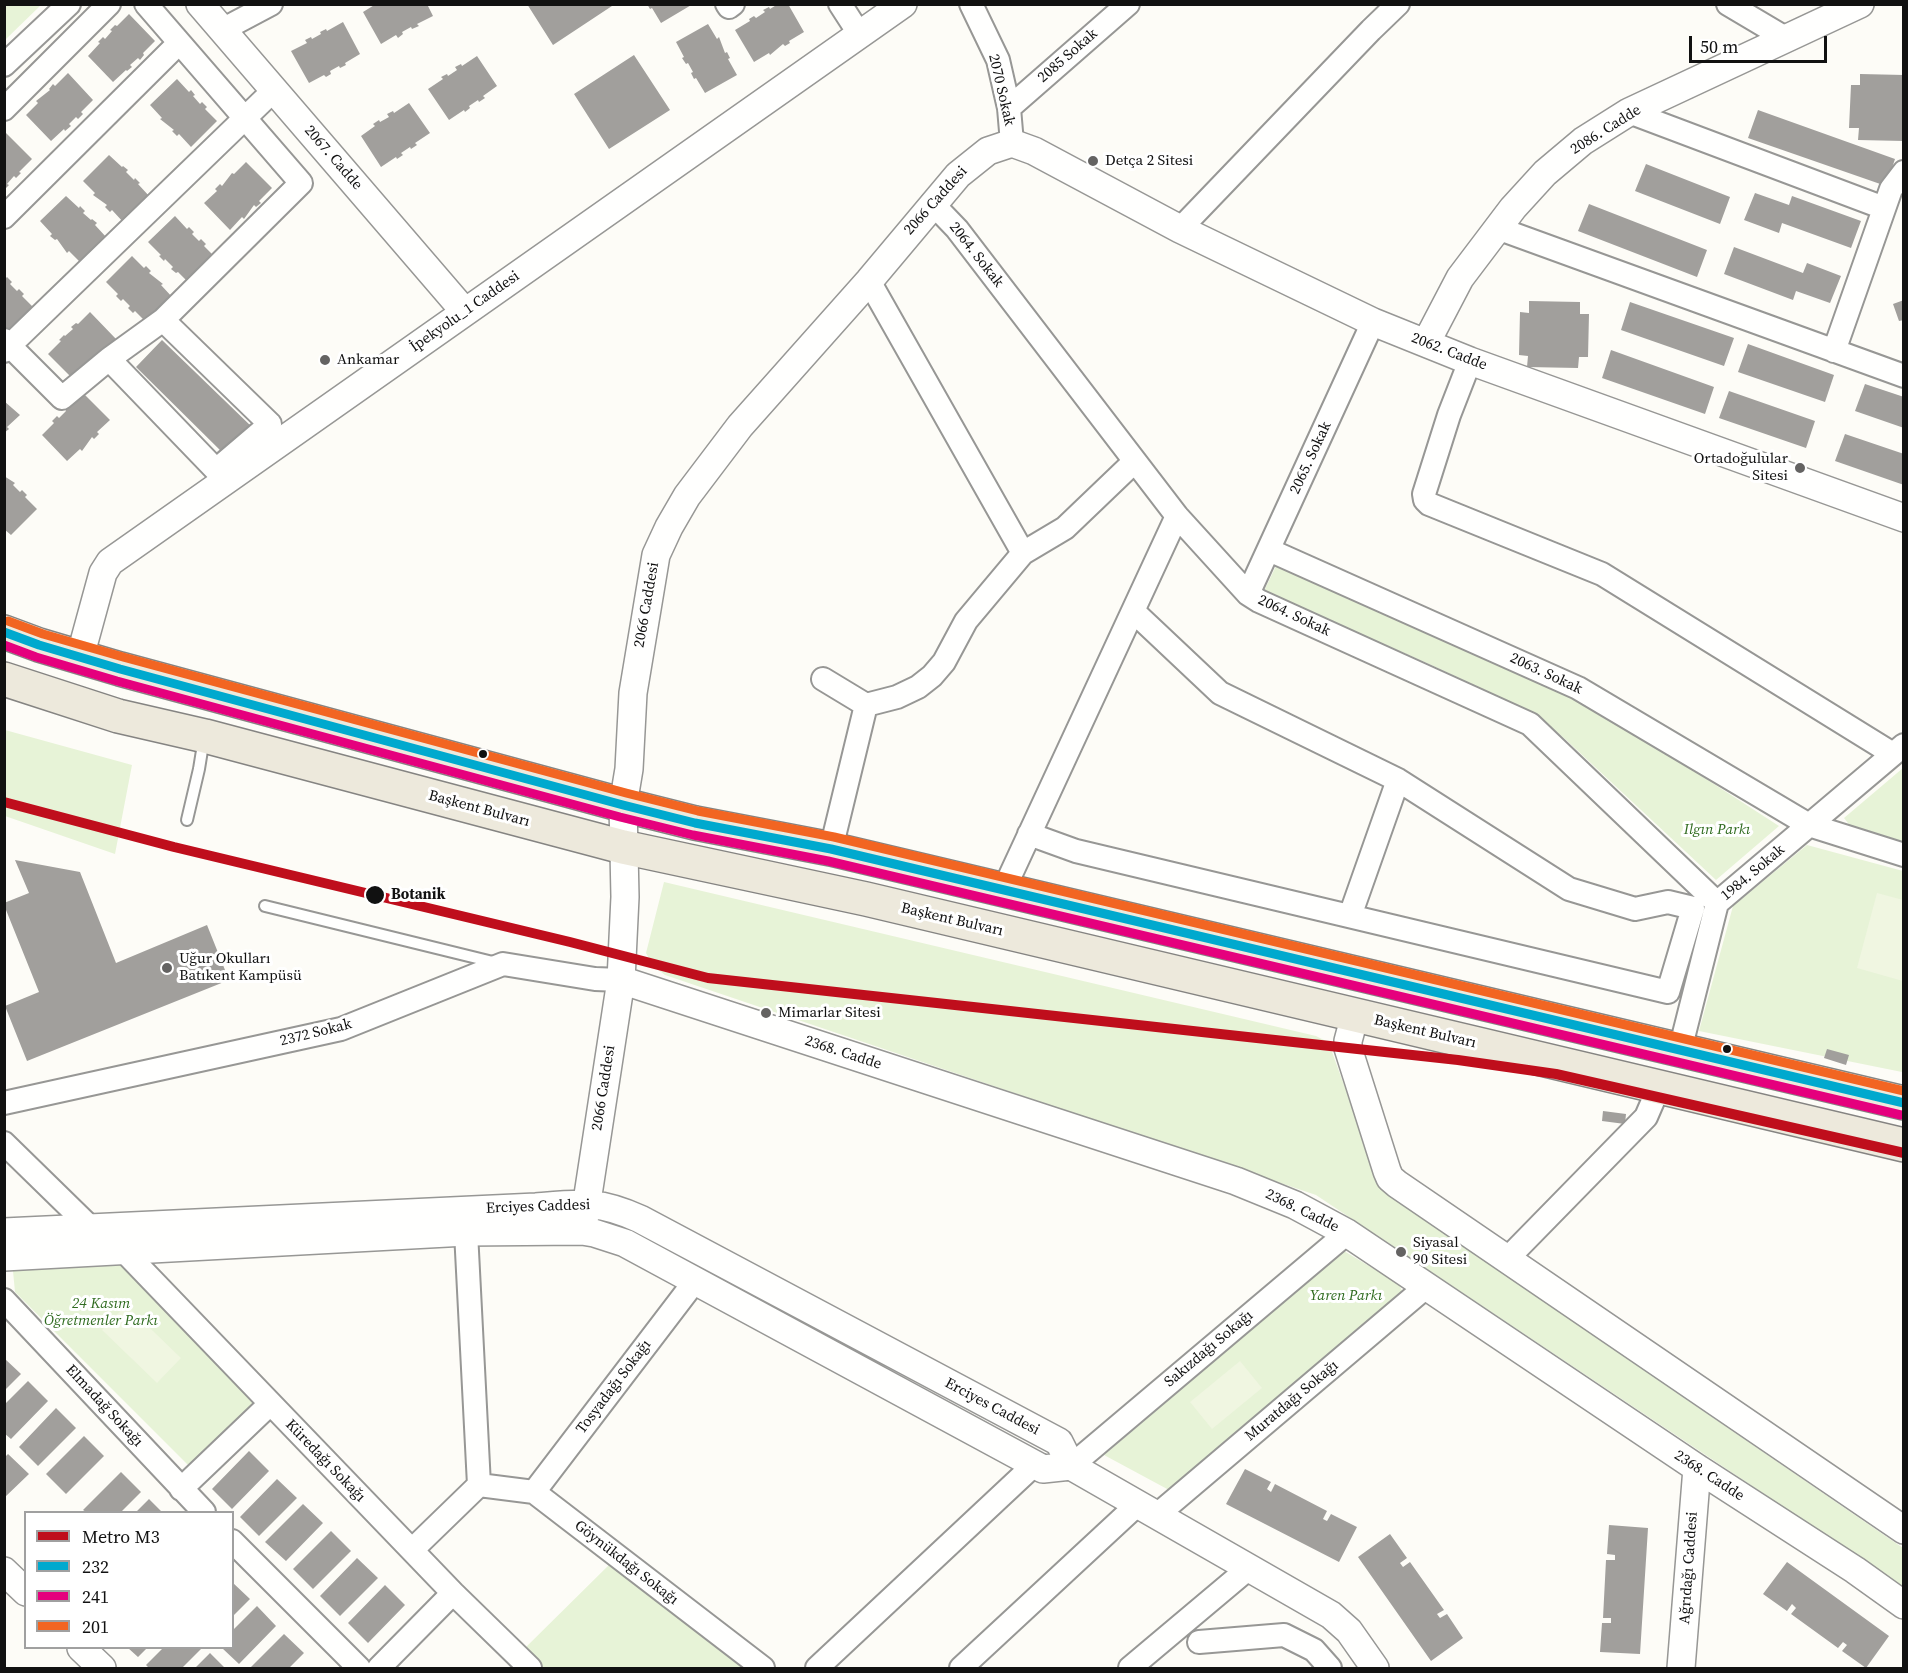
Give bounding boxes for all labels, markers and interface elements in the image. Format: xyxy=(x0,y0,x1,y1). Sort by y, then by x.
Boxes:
scale bar xyxy=(1692,24,1830,62)
street label: 2085 Sokak xyxy=(1034,25,1102,87)
text: 50 m xyxy=(1700,34,1738,59)
street label: 2070 Sokak xyxy=(984,52,1018,128)
street label: 2086. Cadde xyxy=(1567,101,1645,159)
street label: 2067. Cadde xyxy=(300,122,366,194)
place label: Detça 2 Sitesi xyxy=(1105,152,1193,170)
marker: Detça 2 Sitesi xyxy=(1086,154,1100,168)
street label: 2066 Caddesi xyxy=(900,163,972,239)
street label: 2064. Sokak xyxy=(945,219,1007,291)
street label: İpekyolu_1 Caddesi xyxy=(407,267,523,357)
street label: 2062. Cadde xyxy=(1409,329,1489,375)
place label: Ankamar xyxy=(337,351,399,369)
marker: Ankamar xyxy=(318,353,332,367)
street label: 2065. Sokak xyxy=(1286,419,1336,497)
place label: Ortadoğulular Sitesi xyxy=(1694,450,1788,485)
marker: Ortadoğulular Sitesi xyxy=(1793,461,1807,475)
street label: 2066 Caddesi xyxy=(631,561,663,649)
street label: 2064. Sokak xyxy=(1255,591,1333,641)
street label: 2063. Sokak xyxy=(1507,649,1585,699)
unlabelled marker xyxy=(477,748,489,760)
street label: Başkent Bulvarı xyxy=(426,787,532,831)
park label: Ilgın Parkı xyxy=(1684,821,1750,839)
street label: 1984. Sokak xyxy=(1717,841,1789,905)
marker: Botanik xyxy=(364,884,386,906)
place label: Botanik xyxy=(391,886,446,904)
street label: Başkent Bulvarı xyxy=(899,900,1005,940)
place label: Uğur Okulları Batıkent Kampüsü xyxy=(179,950,302,985)
marker: Uğur Okulları Batıkent Kampüsü xyxy=(160,961,174,975)
place label: Mimarlar Sitesi xyxy=(778,1004,881,1022)
marker: Mimarlar Sitesi xyxy=(759,1006,773,1020)
street label: Başkent Bulvarı xyxy=(1372,1012,1478,1052)
street label: 2372 Sokak xyxy=(278,1015,354,1051)
street label: 2368. Cadde xyxy=(802,1032,884,1074)
unlabelled marker xyxy=(1721,1043,1733,1055)
street label: 2066 Caddesi xyxy=(588,1044,620,1132)
street label: 2368. Cadde xyxy=(1262,1185,1342,1237)
street label: Erciyes Caddesi xyxy=(485,1196,591,1218)
place label: Siyasal 90 Sitesi xyxy=(1413,1234,1467,1269)
marker: Siyasal 90 Sitesi xyxy=(1394,1245,1408,1259)
park label: Yaren Parkı xyxy=(1310,1287,1382,1305)
park label: 24 Kasım Öğretmenler Parkı xyxy=(44,1295,158,1330)
street label: Sakızdağı Sokağı xyxy=(1161,1307,1257,1391)
street label: Tosyadağı Sokağı xyxy=(573,1336,655,1438)
street label: Muratdağı Sokağı xyxy=(1242,1357,1342,1445)
street label: Elmadağ Sokağı xyxy=(61,1361,147,1451)
street label: Erciyes Caddesi xyxy=(942,1375,1042,1439)
street label: Küredağı Sokağı xyxy=(281,1416,369,1506)
street label: 2368. Cadde xyxy=(1671,1447,1747,1505)
legend xyxy=(24,1511,234,1649)
street label: Ağrıdağı Caddesi xyxy=(1676,1511,1702,1625)
street label: Göynükdağı Sokağı xyxy=(570,1517,682,1609)
text: Metro M3 xyxy=(82,1524,160,1549)
text: 232 xyxy=(82,1554,109,1579)
text: 241 xyxy=(82,1584,109,1609)
text: 201 xyxy=(82,1614,109,1639)

